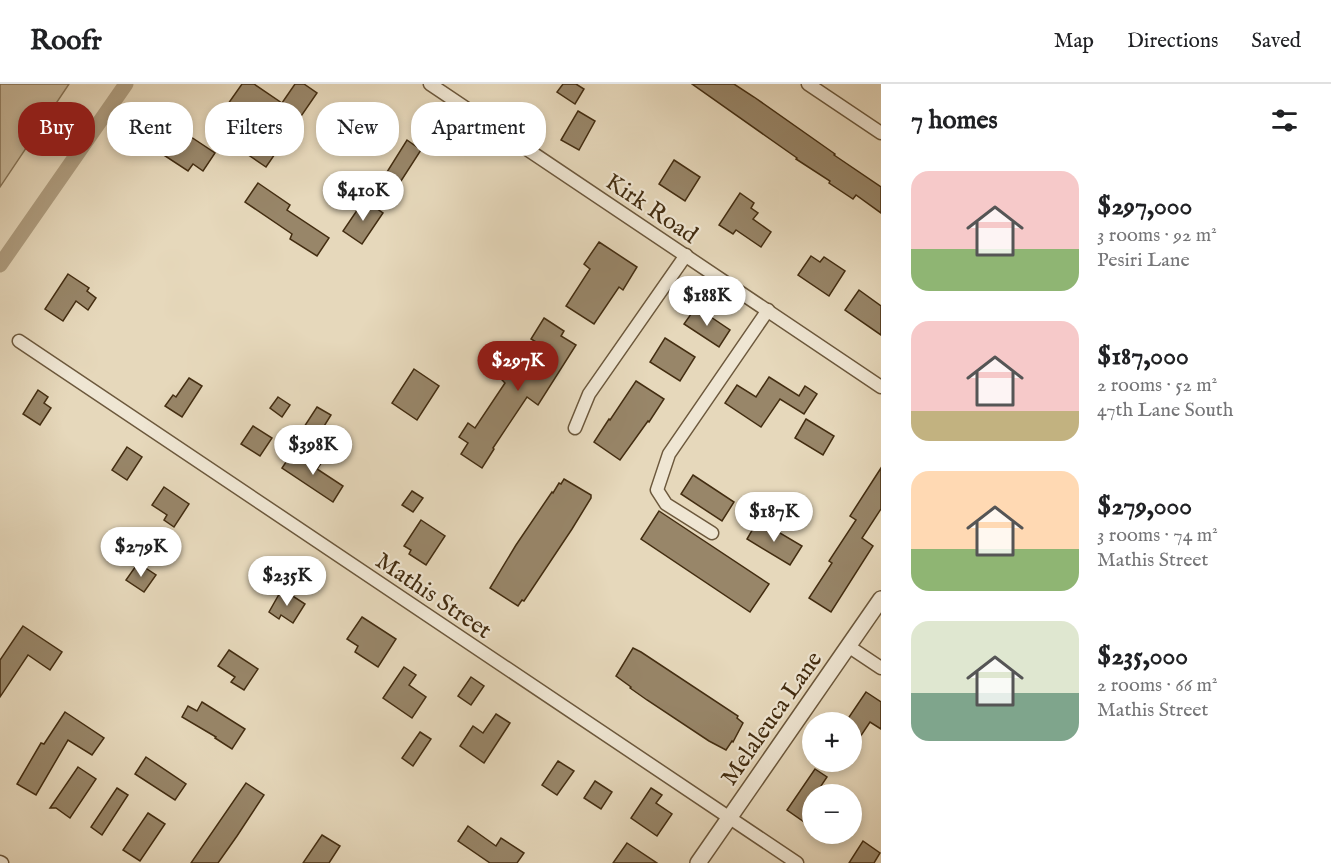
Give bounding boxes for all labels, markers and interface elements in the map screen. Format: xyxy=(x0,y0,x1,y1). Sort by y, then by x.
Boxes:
text: Roofr xyxy=(30,24,102,59)
text: Map xyxy=(1054,28,1094,55)
text: Directions xyxy=(1127,28,1218,55)
text: Saved xyxy=(1251,28,1301,55)
chip: Buy xyxy=(18,102,95,156)
chip: Rent xyxy=(107,102,193,156)
chip: Filters xyxy=(205,102,304,156)
chip: New xyxy=(316,102,399,156)
chip: Apartment xyxy=(411,102,546,156)
text: 7 homes xyxy=(911,104,998,137)
icon: filters xyxy=(1268,104,1301,137)
street label: Kirk Road xyxy=(599,167,703,252)
pin: $410K xyxy=(321,171,405,222)
text: $410K xyxy=(337,178,389,203)
text: $297,000 xyxy=(1097,190,1192,223)
icon: home xyxy=(959,195,1031,267)
text: 3 rooms · 92 m² xyxy=(1097,223,1217,248)
text: Pesiri Lane xyxy=(1097,248,1190,273)
pin: $188K xyxy=(665,276,749,327)
text: $188K xyxy=(683,283,731,308)
text: $187,000 xyxy=(1097,340,1189,373)
pin: $297K xyxy=(476,341,560,392)
icon: home xyxy=(959,345,1031,417)
text: $297K xyxy=(491,348,545,373)
text: 2 rooms · 52 m² xyxy=(1097,373,1217,398)
text: 47th Lane South xyxy=(1097,398,1233,423)
pin: $398K xyxy=(271,425,355,476)
text: $398K xyxy=(288,432,338,457)
text: $279,000 xyxy=(1097,490,1192,523)
pin: $187K xyxy=(732,492,816,543)
icon: home xyxy=(959,495,1031,567)
text: $187K xyxy=(749,499,799,524)
text: 3 rooms · 74 m² xyxy=(1097,523,1218,548)
pin: $279K xyxy=(99,527,183,578)
text: $279K xyxy=(115,534,167,559)
street label: Mathis Street xyxy=(369,546,497,646)
text: Mathis Street xyxy=(1097,548,1208,573)
pin: $235K xyxy=(245,556,329,607)
text: $235K xyxy=(262,563,312,588)
text: $235,000 xyxy=(1097,640,1188,673)
icon: home xyxy=(959,645,1031,717)
street label: Melaleuca Lane xyxy=(714,646,830,792)
text: 2 rooms · 66 m² xyxy=(1097,673,1218,698)
text: Mathis Street xyxy=(1097,698,1208,723)
map controls xyxy=(802,712,862,844)
button: + xyxy=(802,712,862,772)
button: − xyxy=(802,784,862,844)

